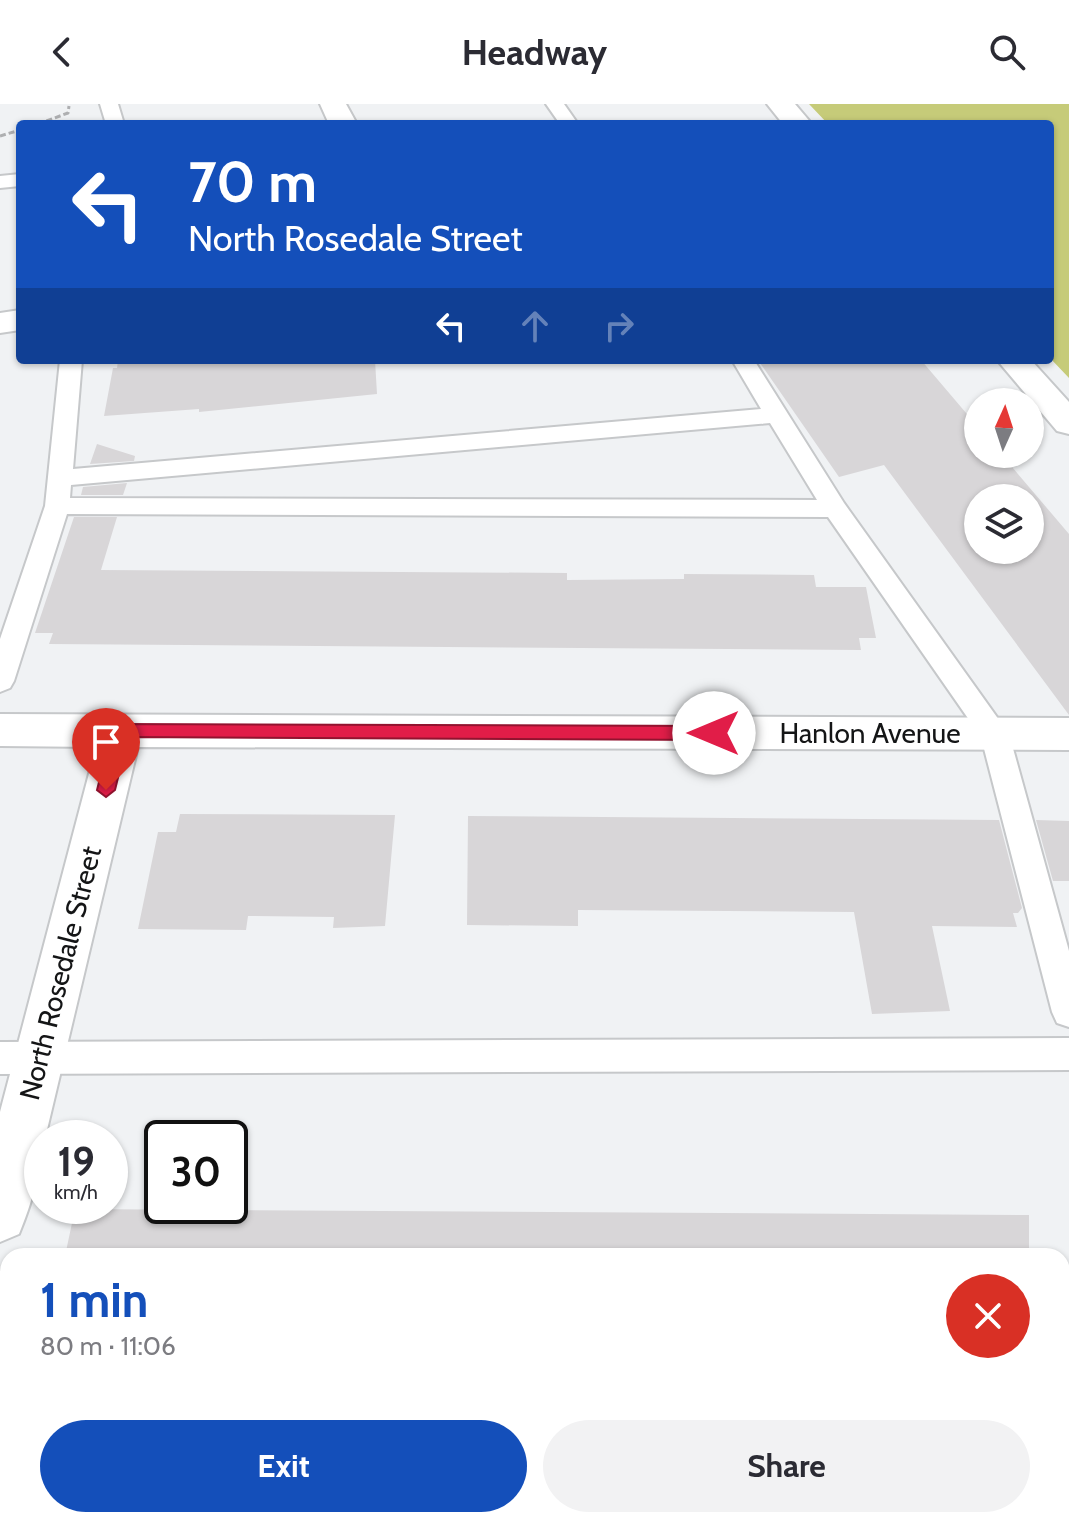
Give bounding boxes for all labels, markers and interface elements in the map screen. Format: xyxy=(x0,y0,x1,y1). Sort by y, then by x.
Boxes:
icon: back xyxy=(40,30,84,74)
text: Headway xyxy=(462,30,607,74)
icon: search xyxy=(985,30,1029,74)
text: 70 m xyxy=(188,148,317,216)
icon: left xyxy=(56,152,160,256)
text: North Rosedale Street xyxy=(188,216,523,260)
icon: left xyxy=(429,304,473,348)
icon: ahead xyxy=(513,304,557,348)
icon: right xyxy=(597,304,641,348)
north arrow xyxy=(964,388,1044,468)
map controls xyxy=(964,388,1044,564)
button: layers xyxy=(964,484,1044,564)
position arrow xyxy=(672,691,756,775)
pin xyxy=(72,708,140,790)
street label: Hanlon Avenue xyxy=(779,716,961,750)
icon: arrive xyxy=(84,720,128,764)
street label: North Rosedale Street xyxy=(12,843,108,1103)
speed limit sign: 30 xyxy=(144,1120,248,1224)
text: 19 xyxy=(57,1137,95,1186)
text: km/h xyxy=(54,1180,98,1204)
text: 1 min xyxy=(40,1271,148,1329)
button: close xyxy=(946,1274,1030,1358)
text: 80 m · 11:06 xyxy=(40,1330,176,1362)
button: Exit xyxy=(40,1420,527,1512)
button: Share xyxy=(543,1420,1030,1512)

